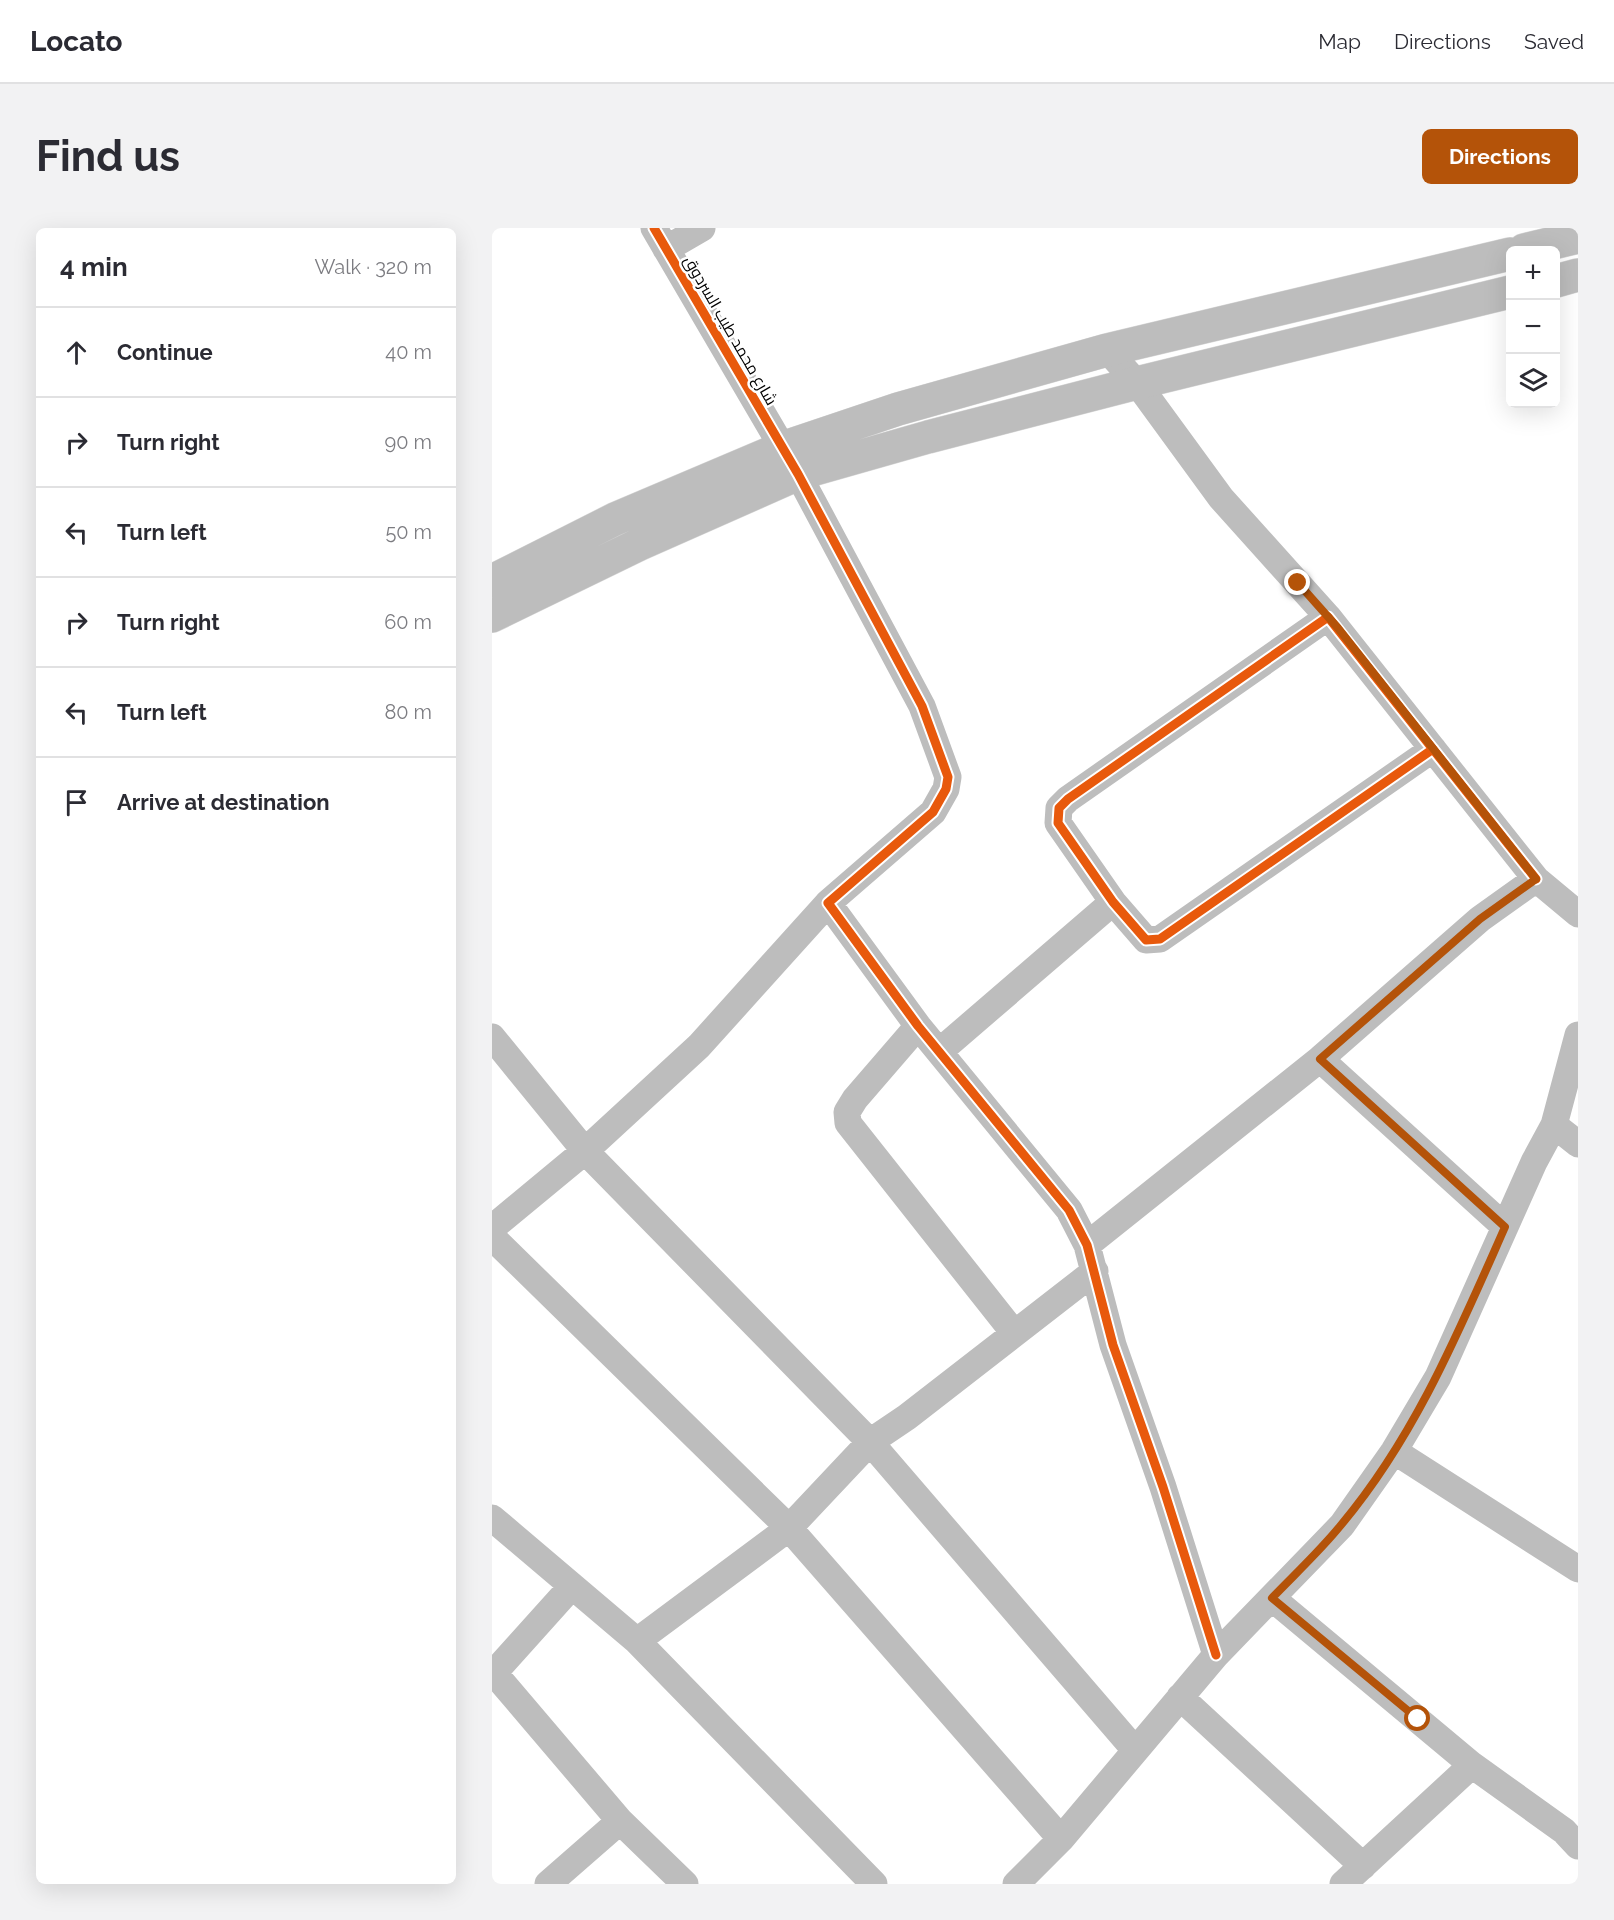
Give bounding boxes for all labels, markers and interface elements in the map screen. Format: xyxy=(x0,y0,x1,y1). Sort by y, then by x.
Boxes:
text: Locato xyxy=(30,25,122,58)
text: Map xyxy=(1318,29,1361,54)
text: Directions xyxy=(1394,29,1491,54)
text: Saved xyxy=(1524,29,1584,54)
button: Directions xyxy=(1422,129,1578,184)
text: Find us xyxy=(36,132,180,181)
map controls xyxy=(1506,246,1560,408)
button: + xyxy=(1506,246,1560,300)
text: 4 min xyxy=(60,252,128,282)
street label: شارع محمد طيب السردوق xyxy=(678,252,781,409)
text: Walk · 320 m xyxy=(314,255,432,279)
button: − xyxy=(1506,300,1560,354)
icon: ahead xyxy=(60,336,93,369)
text: Continue xyxy=(117,339,213,365)
text: 40 m xyxy=(385,340,432,364)
button: layers xyxy=(1506,354,1560,408)
icon: right xyxy=(60,426,93,459)
text: Turn right xyxy=(117,429,220,455)
text: 90 m xyxy=(385,430,432,454)
icon: left xyxy=(60,516,93,549)
text: Turn left xyxy=(117,519,207,545)
text: 50 m xyxy=(385,520,432,544)
route end xyxy=(1284,569,1310,595)
icon: right xyxy=(60,606,93,639)
text: Turn right xyxy=(117,609,220,635)
text: 60 m xyxy=(384,610,432,634)
icon: left xyxy=(60,696,93,729)
text: Turn left xyxy=(117,699,207,725)
text: 80 m xyxy=(384,700,432,724)
icon: arrive xyxy=(60,786,93,819)
text: Arrive at destination xyxy=(117,789,330,815)
route start xyxy=(1404,1705,1430,1731)

